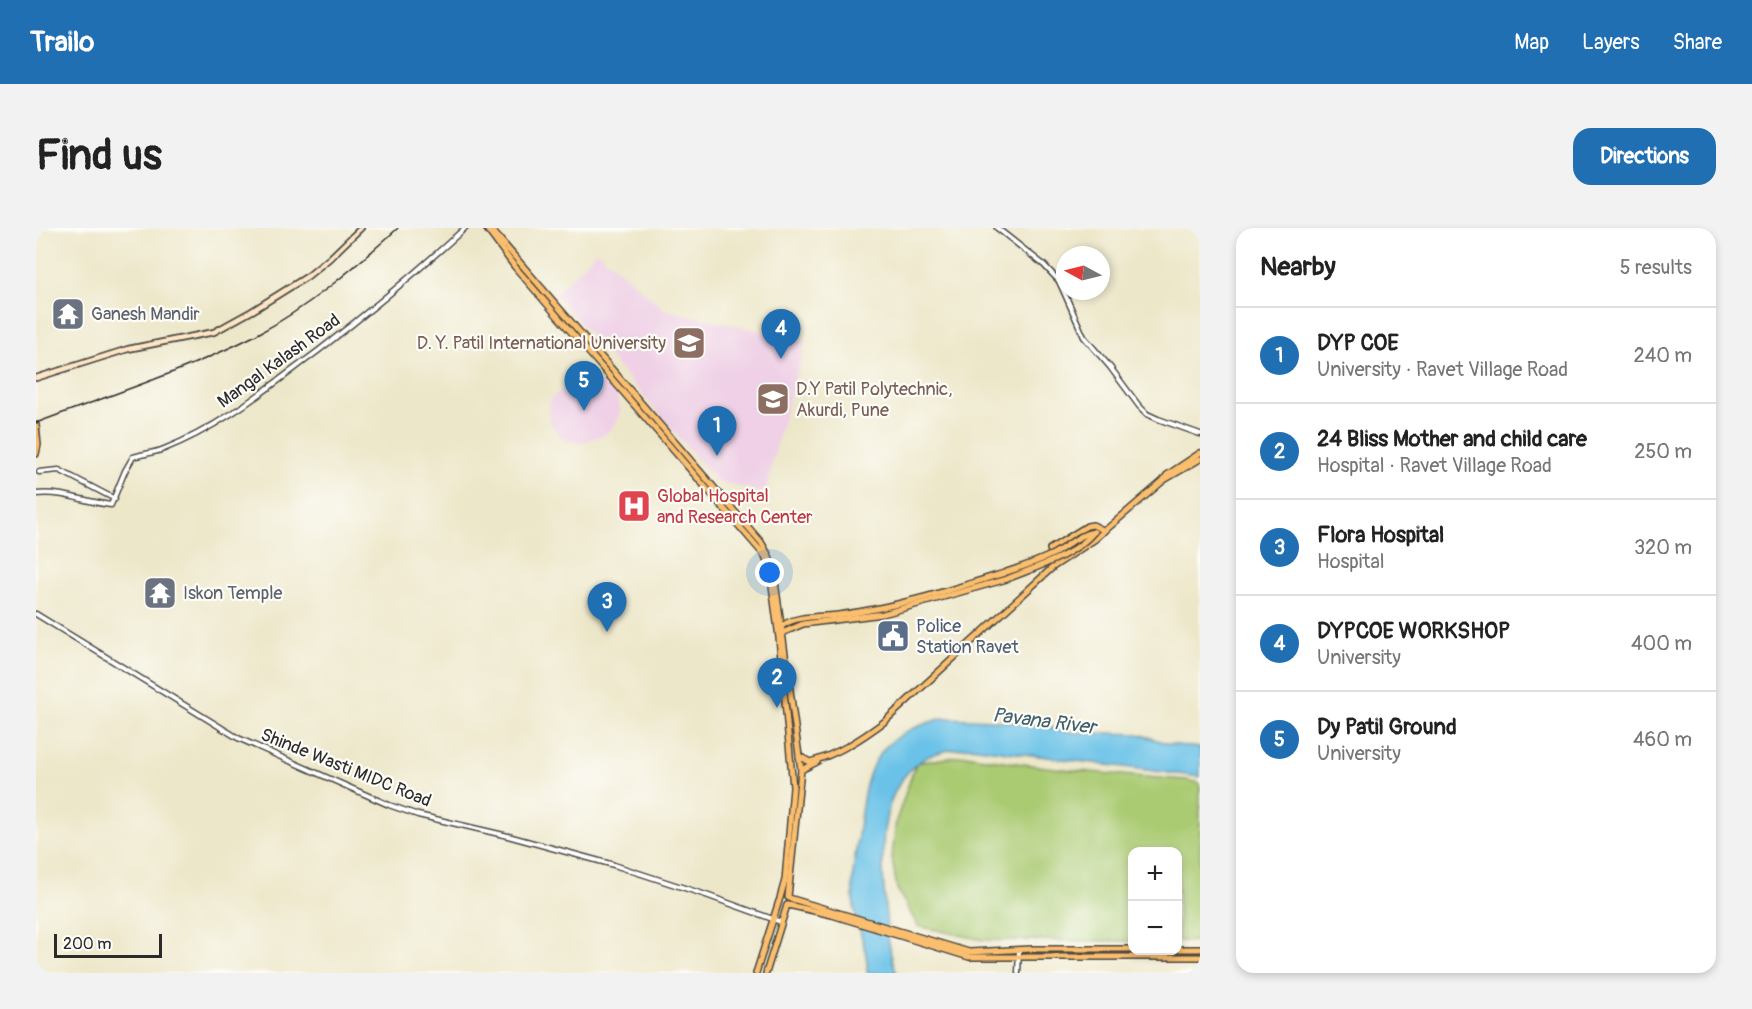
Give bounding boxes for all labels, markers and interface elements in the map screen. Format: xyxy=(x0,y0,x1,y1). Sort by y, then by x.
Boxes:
text: Trailo xyxy=(30,25,94,60)
text: Map xyxy=(1514,29,1549,56)
text: Layers xyxy=(1582,29,1640,56)
text: Share xyxy=(1673,29,1722,56)
button: Directions xyxy=(1573,128,1716,185)
text: Find us xyxy=(36,130,162,182)
north arrow xyxy=(1056,246,1110,300)
text: Nearby xyxy=(1260,251,1336,283)
text: 5 results xyxy=(1620,255,1692,280)
temple icon: Ganesh Mandir xyxy=(50,296,86,332)
place label: Ganesh Mandir xyxy=(91,303,200,326)
street label: Mangal Kalash Road xyxy=(213,309,345,413)
pin: 4 xyxy=(762,310,800,359)
school or university icon: D. Y. Patil International University xyxy=(671,325,707,361)
text: DYP COE xyxy=(1317,329,1399,357)
place label: D. Y. Patil International University xyxy=(417,332,666,355)
text: 1 xyxy=(1276,343,1283,368)
text: 240 m xyxy=(1633,343,1692,368)
text: University · Ravet Village Road xyxy=(1317,357,1568,382)
pin: 5 xyxy=(564,362,604,411)
place label: D.Y Patil Polytechnic, Akurdi, Pune xyxy=(796,378,953,422)
school or university icon: D.Y Patil Polytechnic, Akurdi, Pune xyxy=(755,381,791,417)
pin: 1 xyxy=(698,406,736,456)
text: 24 Bliss Mother and child care xyxy=(1317,425,1587,453)
text: 2 xyxy=(1274,439,1285,464)
text: 250 m xyxy=(1634,439,1692,464)
text: Hospital · Ravet Village Road xyxy=(1317,453,1552,478)
place label: Global Hospital and Research Center xyxy=(657,485,813,529)
hospital icon: Global Hospital and Research Center xyxy=(616,488,652,524)
text: Flora Hospital xyxy=(1317,521,1444,549)
text: 3 xyxy=(1274,535,1285,560)
text: 320 m xyxy=(1634,535,1692,560)
text: Hospital xyxy=(1317,549,1384,574)
your location xyxy=(755,558,784,587)
temple icon: Iskon Temple xyxy=(142,575,178,611)
place label: Iskon Temple xyxy=(183,582,283,605)
pin: 3 xyxy=(588,582,626,632)
place label: Police Station Ravet xyxy=(916,615,1019,659)
text: DYPCOE WORKSHOP xyxy=(1317,617,1510,645)
public building icon: Police Station Ravet xyxy=(875,618,911,654)
text: 4 xyxy=(1274,631,1285,656)
text: 400 m xyxy=(1631,631,1692,656)
text: University xyxy=(1317,645,1401,670)
pin: 2 xyxy=(758,658,796,708)
water label: Pavana River xyxy=(991,702,1100,740)
text: Dy Patil Ground xyxy=(1317,713,1457,741)
street label: Shinde Wasti MIDC Road xyxy=(257,723,435,813)
text: 5 xyxy=(1274,727,1285,752)
text: 460 m xyxy=(1633,727,1692,752)
text: University xyxy=(1317,741,1401,766)
map controls xyxy=(1128,847,1182,955)
button: + xyxy=(1128,847,1182,901)
button: − xyxy=(1128,901,1182,955)
scale bar xyxy=(54,931,162,958)
text: 200 m xyxy=(63,934,111,954)

